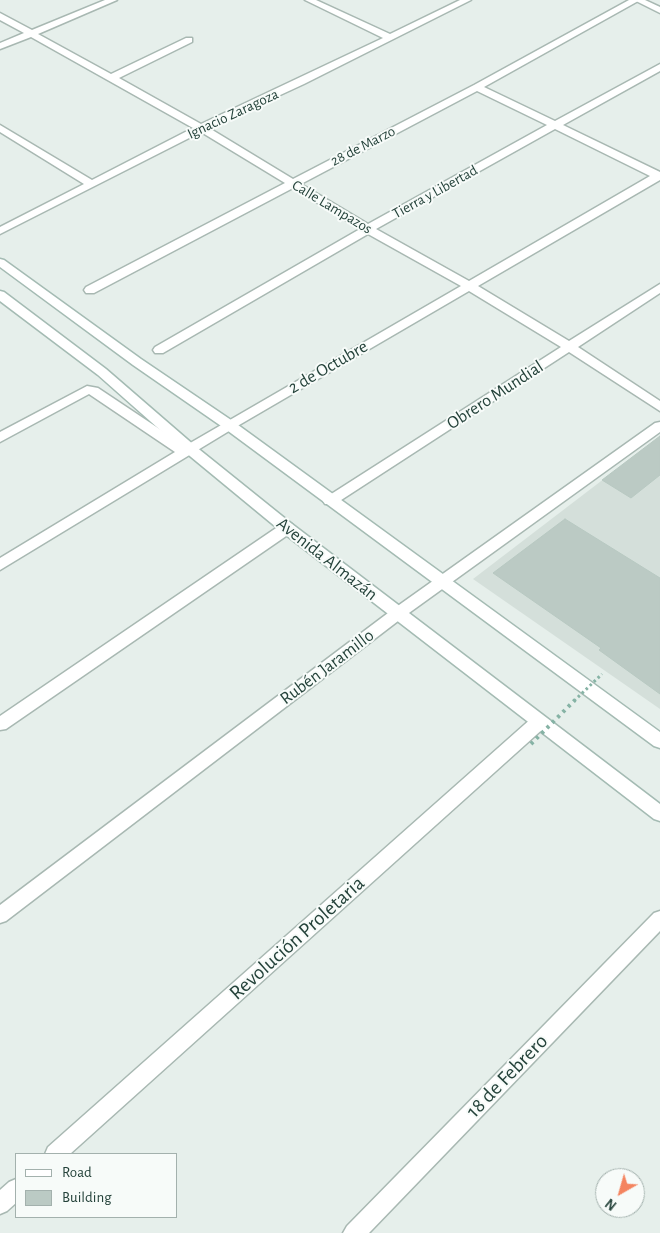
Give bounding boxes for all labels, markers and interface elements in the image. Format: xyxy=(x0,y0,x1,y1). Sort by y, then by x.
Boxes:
street label: Ignacio Zaragoza xyxy=(184,85,282,143)
street label: 28 de Marzo xyxy=(328,122,398,170)
street label: Tierra y Libertad xyxy=(389,161,481,223)
street label: Calle Lampazos xyxy=(289,176,375,238)
street label: 2 de Octubre xyxy=(284,336,372,398)
street label: Obrero Mundial xyxy=(443,356,547,434)
street label: Avenida Almazán xyxy=(272,513,382,605)
street label: Rubén Jaramillo xyxy=(276,625,378,709)
street label: Revolución Proletaria xyxy=(224,871,370,1005)
street label: 18 de Febrero xyxy=(461,1029,553,1123)
legend xyxy=(15,1153,178,1218)
text: Road xyxy=(62,1165,92,1180)
north arrow xyxy=(595,1168,645,1218)
text: Building xyxy=(62,1190,112,1205)
text: N xyxy=(603,1196,620,1213)

